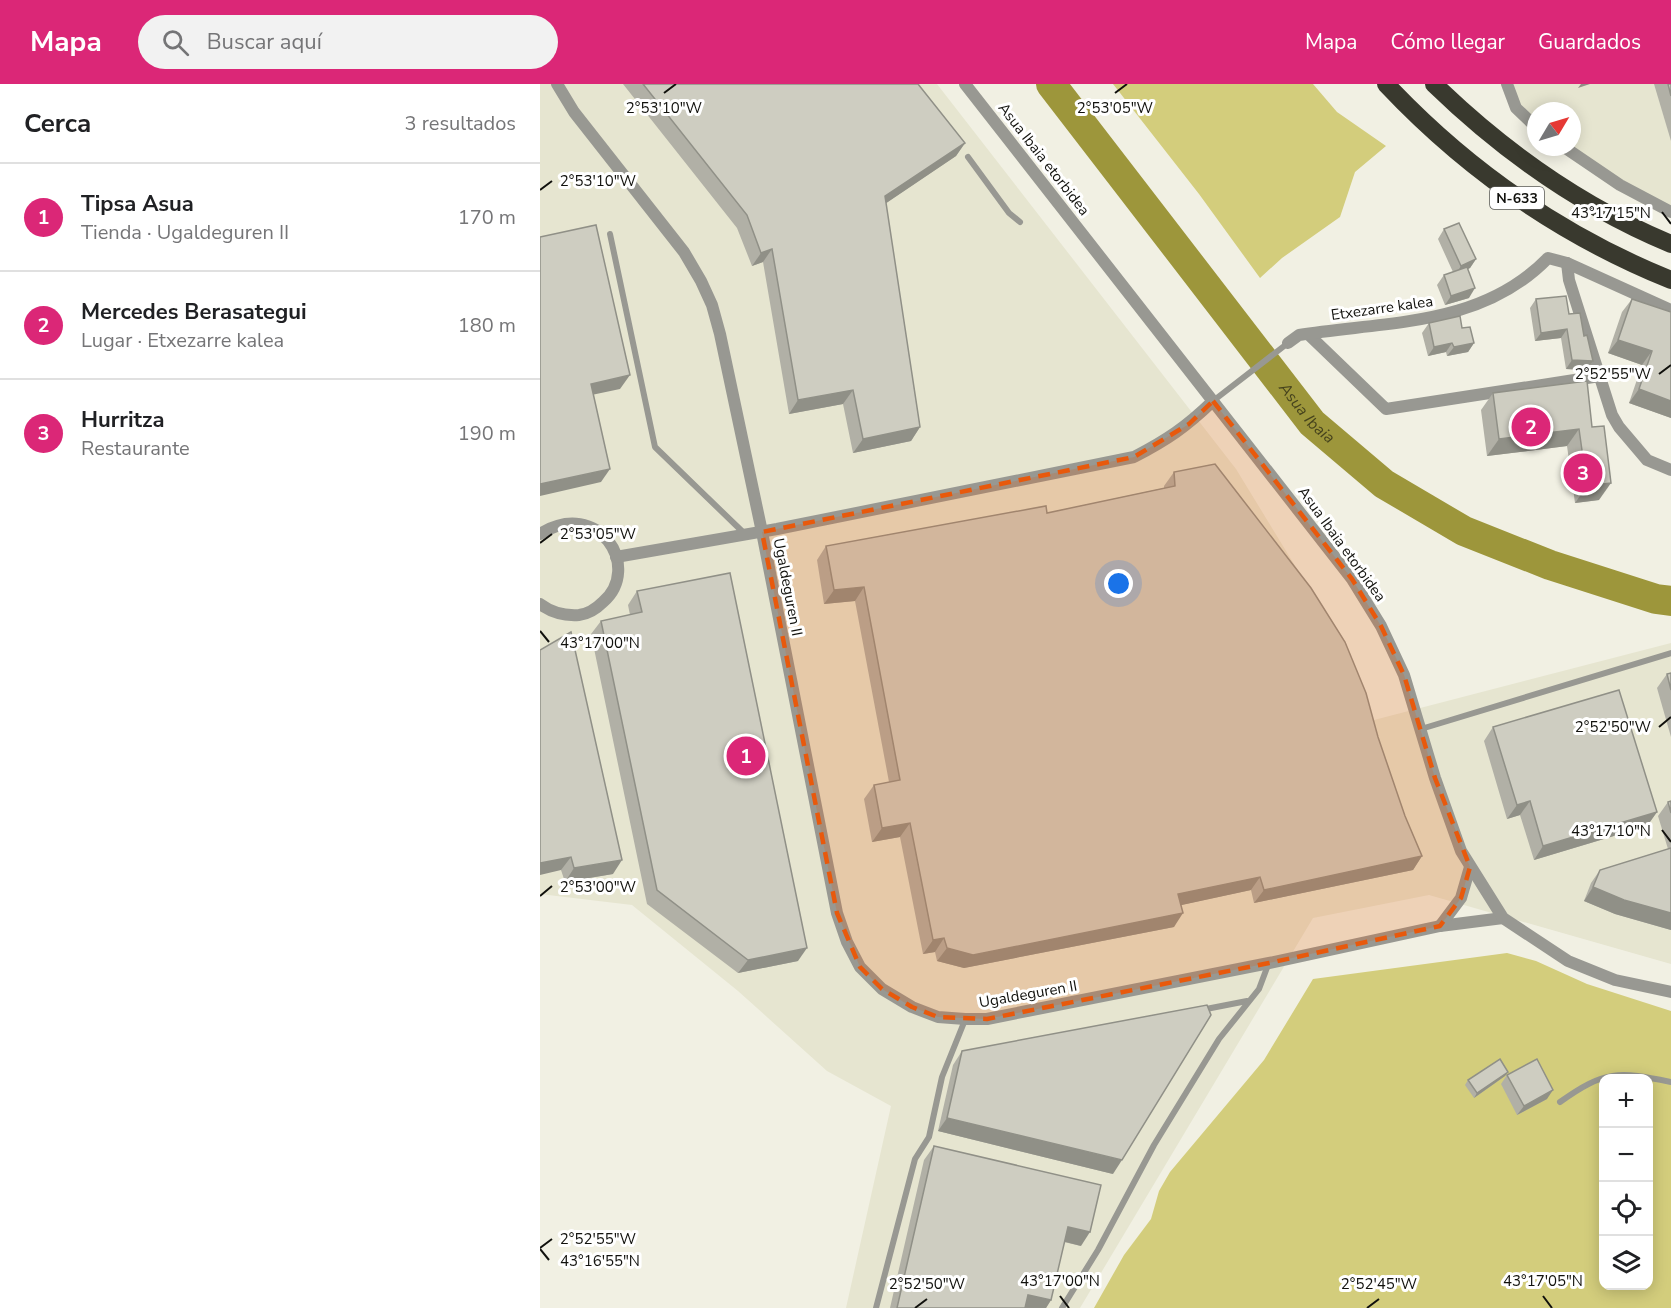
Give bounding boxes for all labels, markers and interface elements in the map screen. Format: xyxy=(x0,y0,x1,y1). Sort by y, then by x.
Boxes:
search box xyxy=(138,15,558,69)
text: Mapa xyxy=(30,23,102,61)
icon: search xyxy=(159,26,192,59)
text: Buscar aquí xyxy=(207,27,322,57)
text: Mapa xyxy=(1305,28,1357,56)
text: Cómo llegar xyxy=(1390,28,1505,56)
text: Guardados xyxy=(1538,28,1641,56)
text: 2°53'10"W xyxy=(626,98,703,118)
text: 2°53'05"W xyxy=(1077,98,1154,118)
street label: Asua Ibaia etorbidea xyxy=(994,99,1094,219)
north arrow xyxy=(1527,102,1581,156)
text: Cerca xyxy=(24,106,91,141)
text: 3 resultados xyxy=(405,110,516,137)
text: 2°53'10"W xyxy=(560,171,637,191)
road number: N-633 xyxy=(1490,187,1544,209)
text: Tipsa Asua xyxy=(81,189,194,219)
text: 43°17'15"N xyxy=(1571,203,1651,223)
text: 1 xyxy=(38,204,50,231)
text: 170 m xyxy=(458,204,516,231)
text: Tienda · Ugaldeguren II xyxy=(81,219,289,246)
street label: Etxezarre kalea xyxy=(1330,291,1434,325)
text: Mercedes Berasategui xyxy=(81,297,307,327)
text: 2 xyxy=(38,312,50,339)
text: 180 m xyxy=(458,312,516,339)
text: Lugar · Etxezarre kalea xyxy=(81,327,284,354)
text: 2°52'55"W xyxy=(1575,364,1652,384)
water label: Asua Ibaia xyxy=(1273,377,1339,449)
pin: 2 xyxy=(1512,404,1550,450)
text: Hurritza xyxy=(81,405,164,435)
text: 3 xyxy=(38,420,50,447)
text: 190 m xyxy=(458,420,516,447)
text: Restaurante xyxy=(81,435,190,462)
pin: 3 xyxy=(1564,450,1602,496)
street label: Asua Ibaia etorbidea xyxy=(1293,482,1391,606)
text: 2°53'05"W xyxy=(560,524,637,544)
street label: Ugaldeguren II xyxy=(769,536,807,638)
your location xyxy=(1104,569,1133,598)
text: 43°17'00"N xyxy=(560,633,640,653)
text: 2°52'50"W xyxy=(1575,717,1652,737)
pin: 1 xyxy=(726,734,766,778)
text: 43°17'10"N xyxy=(1571,821,1651,841)
text: 2°53'00"W xyxy=(560,877,637,897)
street label: Ugaldeguren II xyxy=(977,976,1079,1012)
map controls xyxy=(1599,1074,1653,1290)
button: + xyxy=(1599,1074,1653,1128)
button: − xyxy=(1599,1128,1653,1182)
button: locate xyxy=(1599,1182,1653,1236)
text: 2°52'55"W xyxy=(560,1229,637,1249)
button: layers xyxy=(1599,1236,1653,1290)
text: 43°16'55"N xyxy=(560,1251,640,1271)
text: 43°17'00"N xyxy=(1020,1271,1100,1291)
text: 43°17'05"N xyxy=(1503,1271,1583,1291)
text: 2°52'50"W xyxy=(889,1274,966,1294)
text: 2°52'45"W xyxy=(1341,1274,1418,1294)

